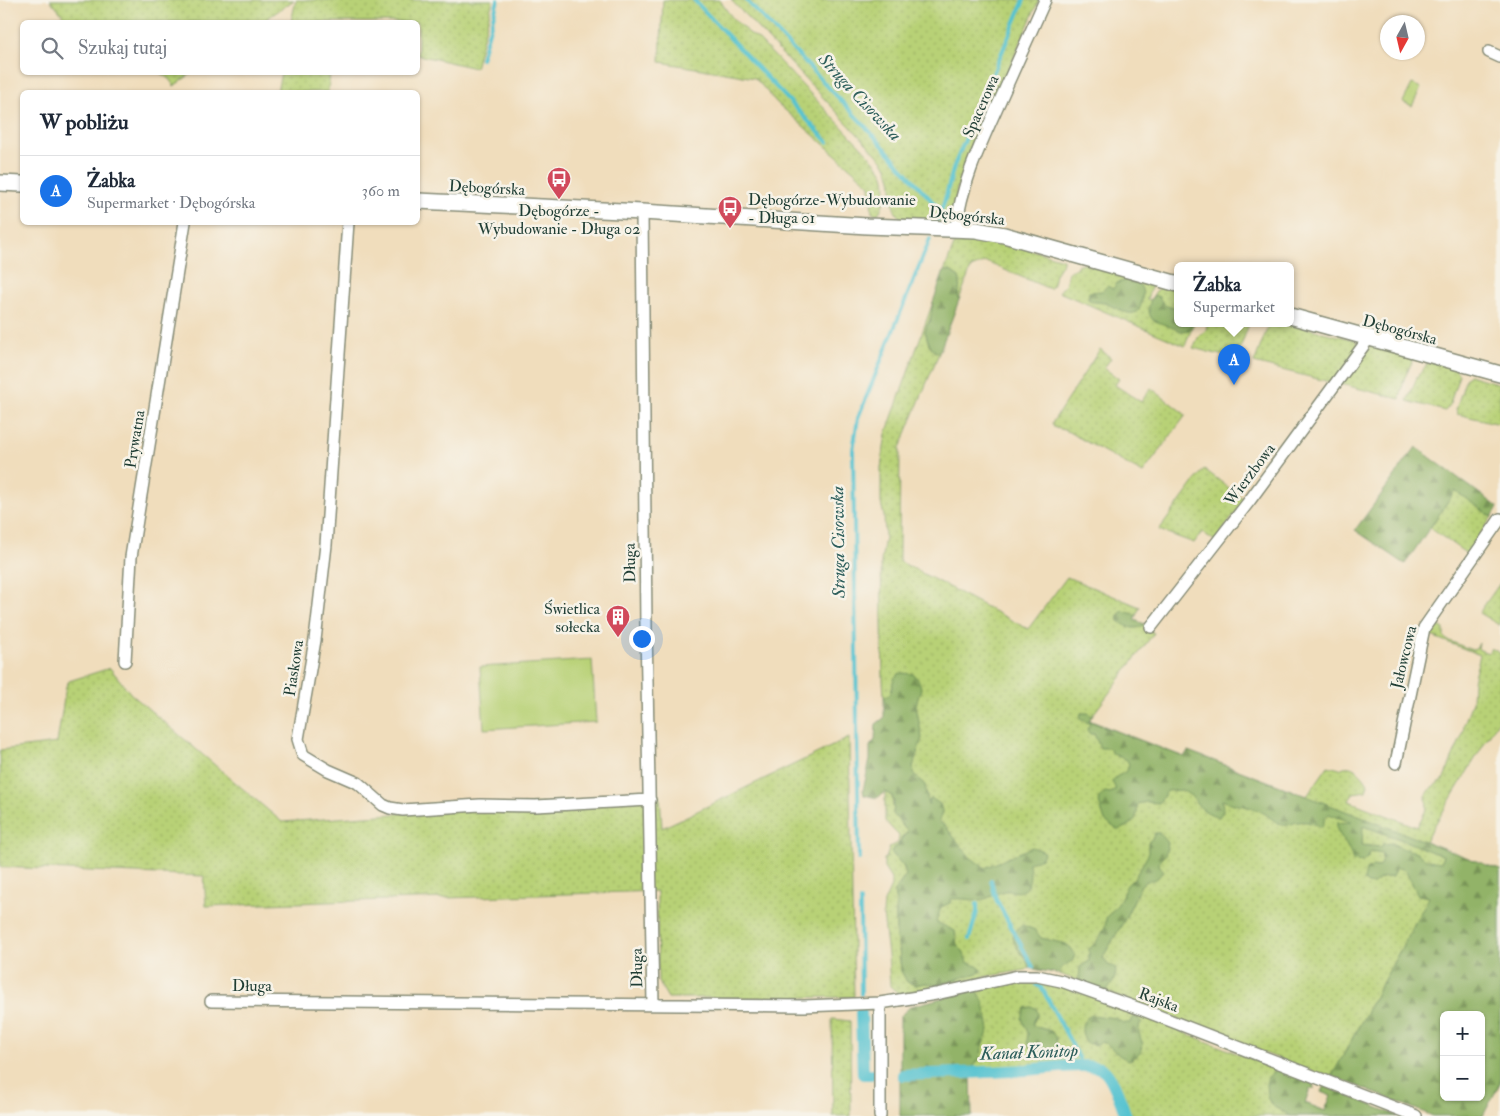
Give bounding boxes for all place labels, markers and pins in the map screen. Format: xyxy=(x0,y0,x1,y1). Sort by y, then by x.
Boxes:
bus stop icon: Dębogórze - Wybudowanie - Długa 02 xyxy=(546,166,572,200)
place label: Dębogórze-Wybudowanie - Długa 01 xyxy=(748,190,916,228)
bus stop icon: Dębogórze-Wybudowanie - Długa 01 xyxy=(717,195,743,229)
place label: Dębogórze - Wybudowanie - Długa 02 xyxy=(477,201,640,239)
pin: A xyxy=(1218,344,1250,385)
place label: Świetlica sołecka xyxy=(544,599,600,637)
building icon: Świetlica sołecka xyxy=(605,604,631,638)

